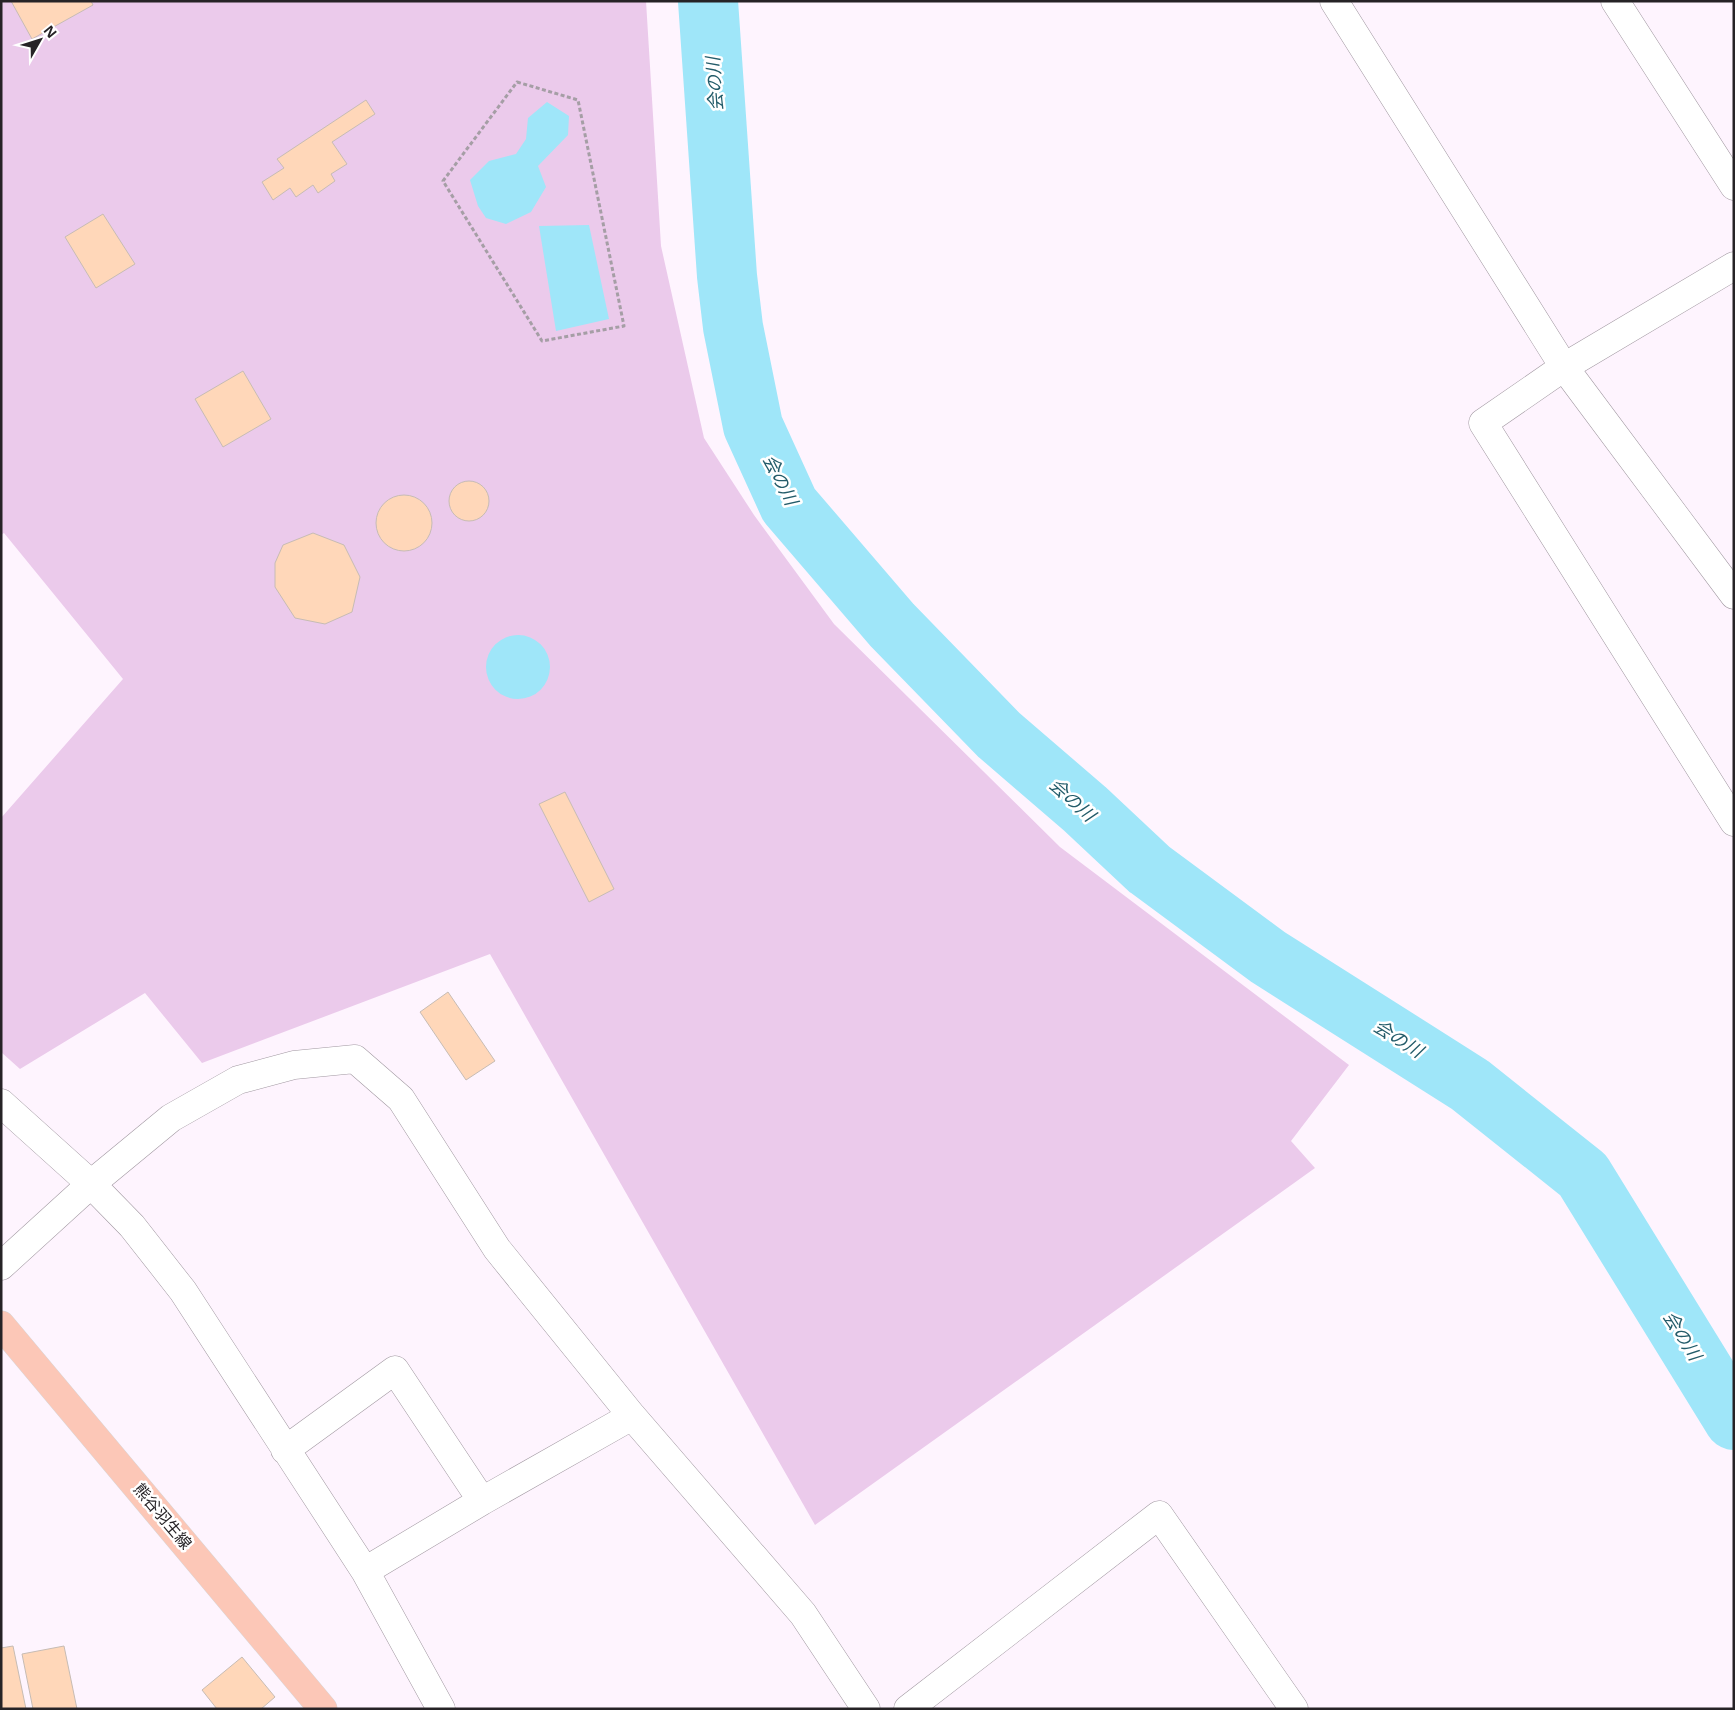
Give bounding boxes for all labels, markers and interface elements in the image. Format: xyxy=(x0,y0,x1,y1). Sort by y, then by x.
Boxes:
north arrow xyxy=(15,15,65,65)
text: N xyxy=(40,21,61,42)
water label: 会の川 xyxy=(700,54,728,112)
water label: 会の川 xyxy=(758,450,805,511)
water label: 会の川 xyxy=(1045,772,1102,828)
water label: 会の川 xyxy=(1369,1014,1429,1064)
water label: 会の川 xyxy=(1658,1306,1708,1366)
street label: 熊谷羽生線 xyxy=(129,1478,197,1554)

